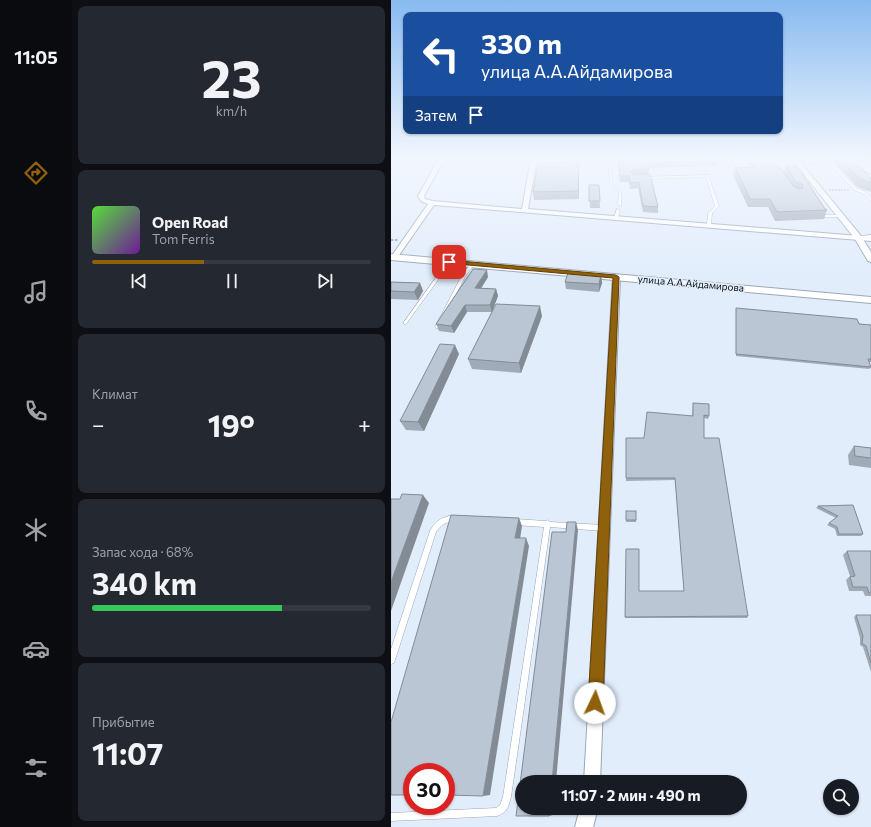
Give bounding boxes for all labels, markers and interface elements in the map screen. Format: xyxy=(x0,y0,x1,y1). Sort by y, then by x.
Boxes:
text: 330 m xyxy=(481,26,562,60)
icon: left xyxy=(415,28,467,80)
text: 23 xyxy=(202,45,261,109)
text: 11:05 xyxy=(14,46,58,68)
text: улица А.А.Айдамирова xyxy=(481,60,673,82)
text: km/h xyxy=(216,103,247,119)
icon: arrive xyxy=(465,104,487,126)
text: Затем xyxy=(415,106,457,124)
icon: directions xyxy=(22,159,50,187)
text: Open Road xyxy=(152,213,228,231)
text: Tom Ferris xyxy=(152,231,215,247)
pin xyxy=(432,245,466,279)
icon: arrive xyxy=(438,251,460,273)
icon: previous xyxy=(128,270,150,292)
icon: pause xyxy=(221,270,243,292)
icon: next xyxy=(314,270,336,292)
street label: улица А.А.Айдамирова xyxy=(637,272,745,294)
icon: music xyxy=(22,278,50,306)
text: Климат xyxy=(92,386,138,402)
icon: phone xyxy=(22,397,50,425)
text: 19° xyxy=(208,406,255,443)
text: − xyxy=(92,411,105,438)
text: + xyxy=(358,411,371,438)
icon: climate xyxy=(22,516,50,544)
text: Запас хода · 68% xyxy=(92,544,193,560)
text: 340 km xyxy=(92,564,197,601)
icon: car xyxy=(22,635,50,663)
position arrow xyxy=(574,682,616,724)
text: Прибытие xyxy=(92,714,155,730)
text: 11:07 xyxy=(92,734,163,771)
icon: filters xyxy=(22,754,50,782)
speed limit sign: 30 xyxy=(403,763,455,815)
map controls xyxy=(823,779,859,815)
button: search xyxy=(823,779,859,815)
text: 11:07 · 2 мин · 490 m xyxy=(561,786,701,804)

